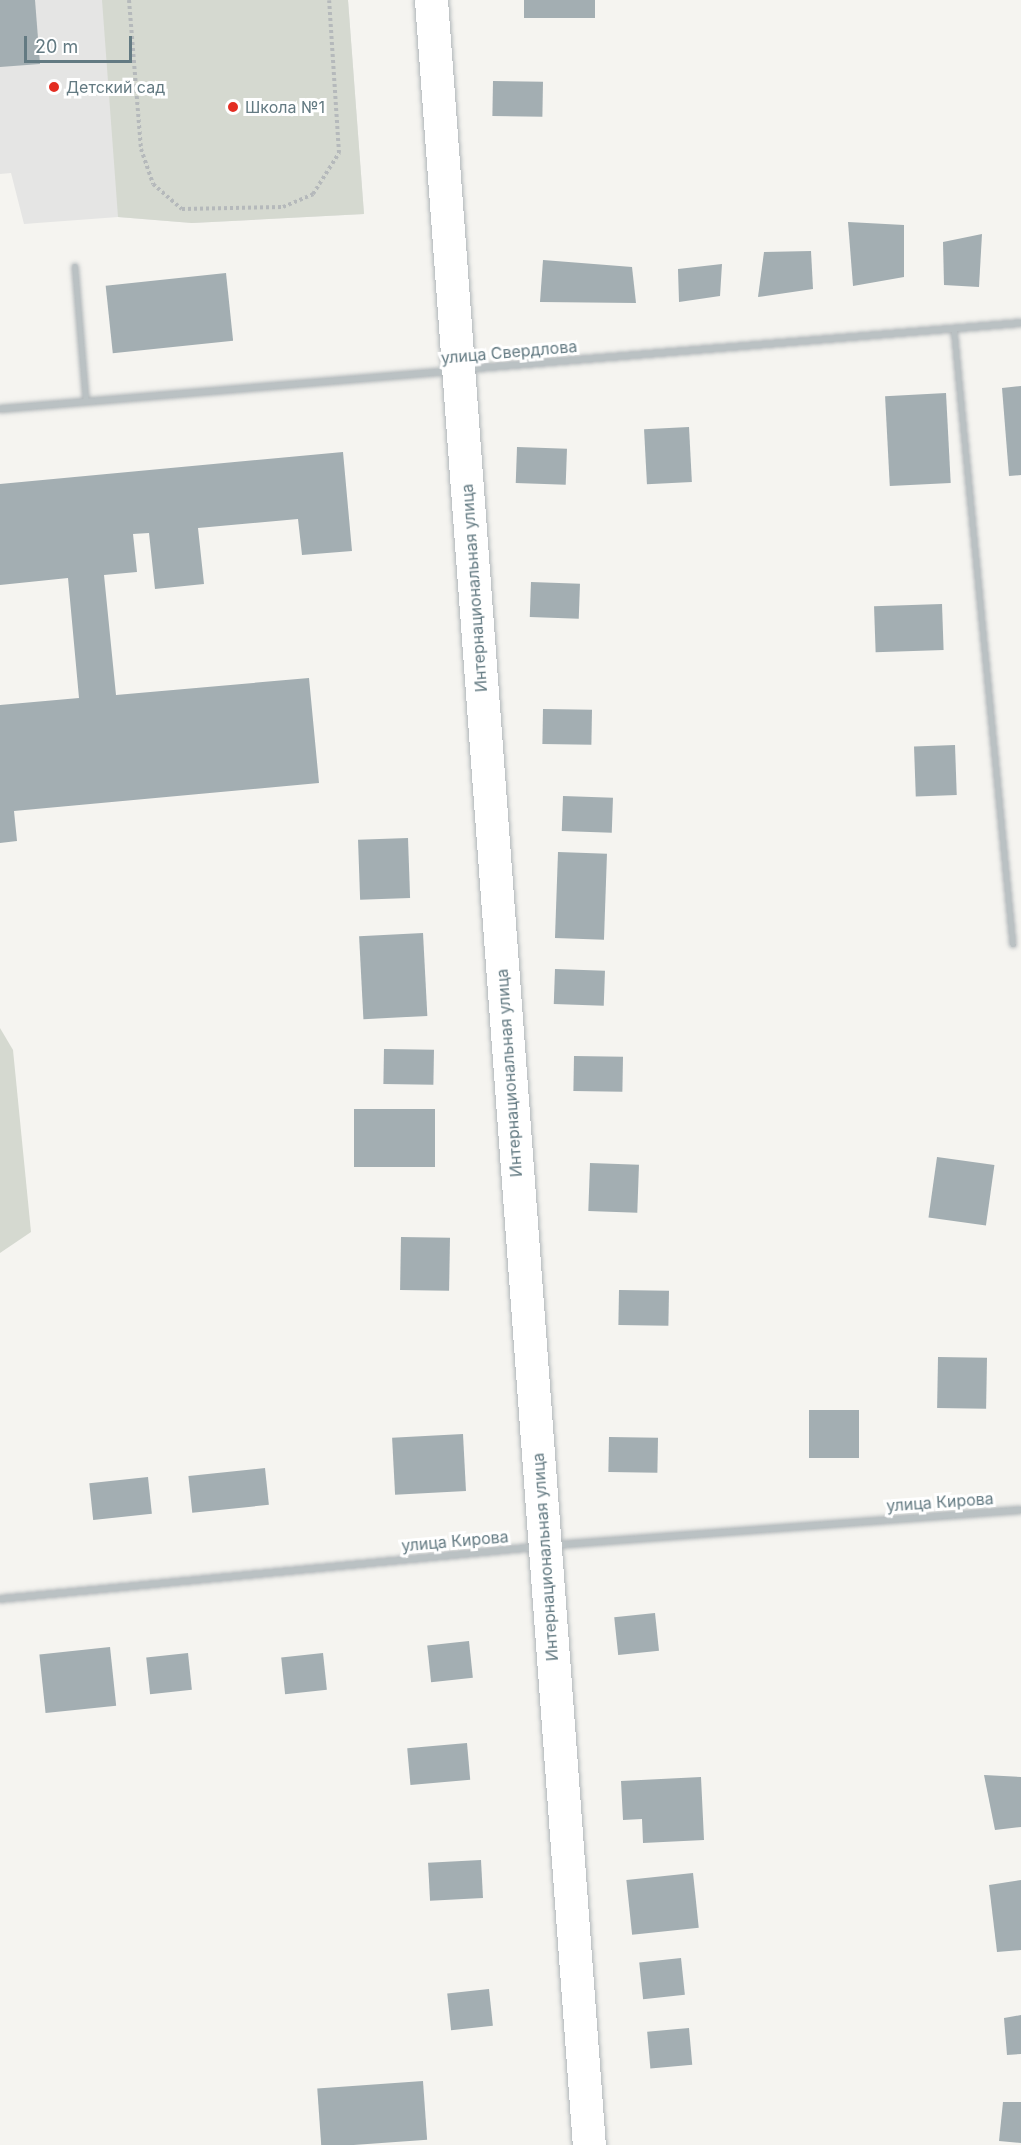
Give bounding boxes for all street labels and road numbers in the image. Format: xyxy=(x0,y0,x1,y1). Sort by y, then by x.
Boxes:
street label: улица Свердлова xyxy=(440,336,578,368)
street label: Интернациональная улица xyxy=(457,483,491,693)
street label: Интернациональная улица xyxy=(492,968,526,1178)
street label: Интернациональная улица xyxy=(528,1452,562,1662)
street label: улица Кирова xyxy=(886,1489,994,1515)
street label: улица Кирова xyxy=(401,1527,509,1555)

